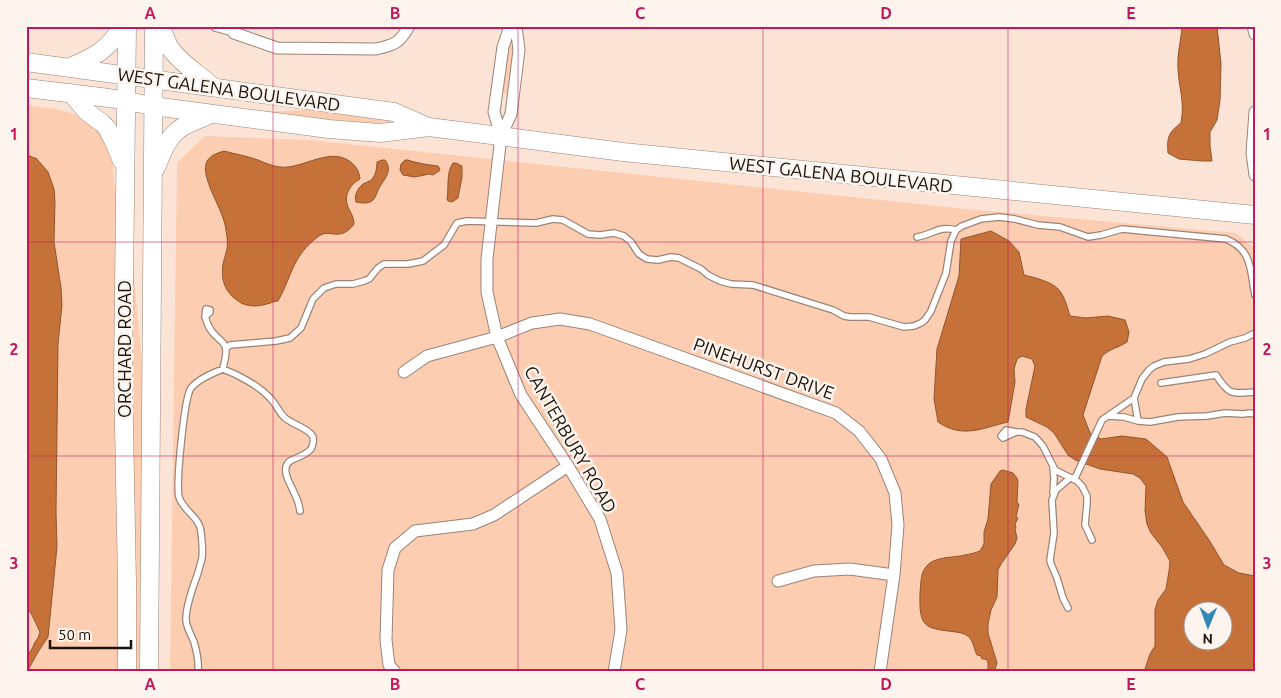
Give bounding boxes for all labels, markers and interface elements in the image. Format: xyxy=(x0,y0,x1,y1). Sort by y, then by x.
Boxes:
text: A xyxy=(144,4,156,22)
text: B xyxy=(390,4,400,22)
text: C xyxy=(635,4,645,22)
text: D xyxy=(880,4,892,22)
text: E xyxy=(1126,4,1136,22)
street label: WEST GALENA BOULEVARD xyxy=(116,63,342,115)
text: 1 xyxy=(9,125,19,143)
text: 1 xyxy=(1262,125,1272,143)
street label: WEST GALENA BOULEVARD xyxy=(728,152,954,196)
street label: ORCHARD ROAD xyxy=(114,280,134,418)
street label: PINEHURST DRIVE xyxy=(691,333,837,403)
text: 2 xyxy=(9,340,19,358)
text: 2 xyxy=(1262,340,1272,358)
street label: CANTERBURY ROAD xyxy=(521,362,621,516)
text: 3 xyxy=(9,554,19,572)
text: 3 xyxy=(1262,554,1272,572)
north arrow xyxy=(1184,600,1234,650)
scale bar xyxy=(50,618,131,650)
text: 50 m xyxy=(58,626,91,643)
text: N xyxy=(1202,631,1213,647)
text: A xyxy=(144,675,156,693)
text: B xyxy=(390,675,400,693)
text: C xyxy=(635,675,645,693)
text: D xyxy=(880,675,892,693)
text: E xyxy=(1126,675,1136,693)

